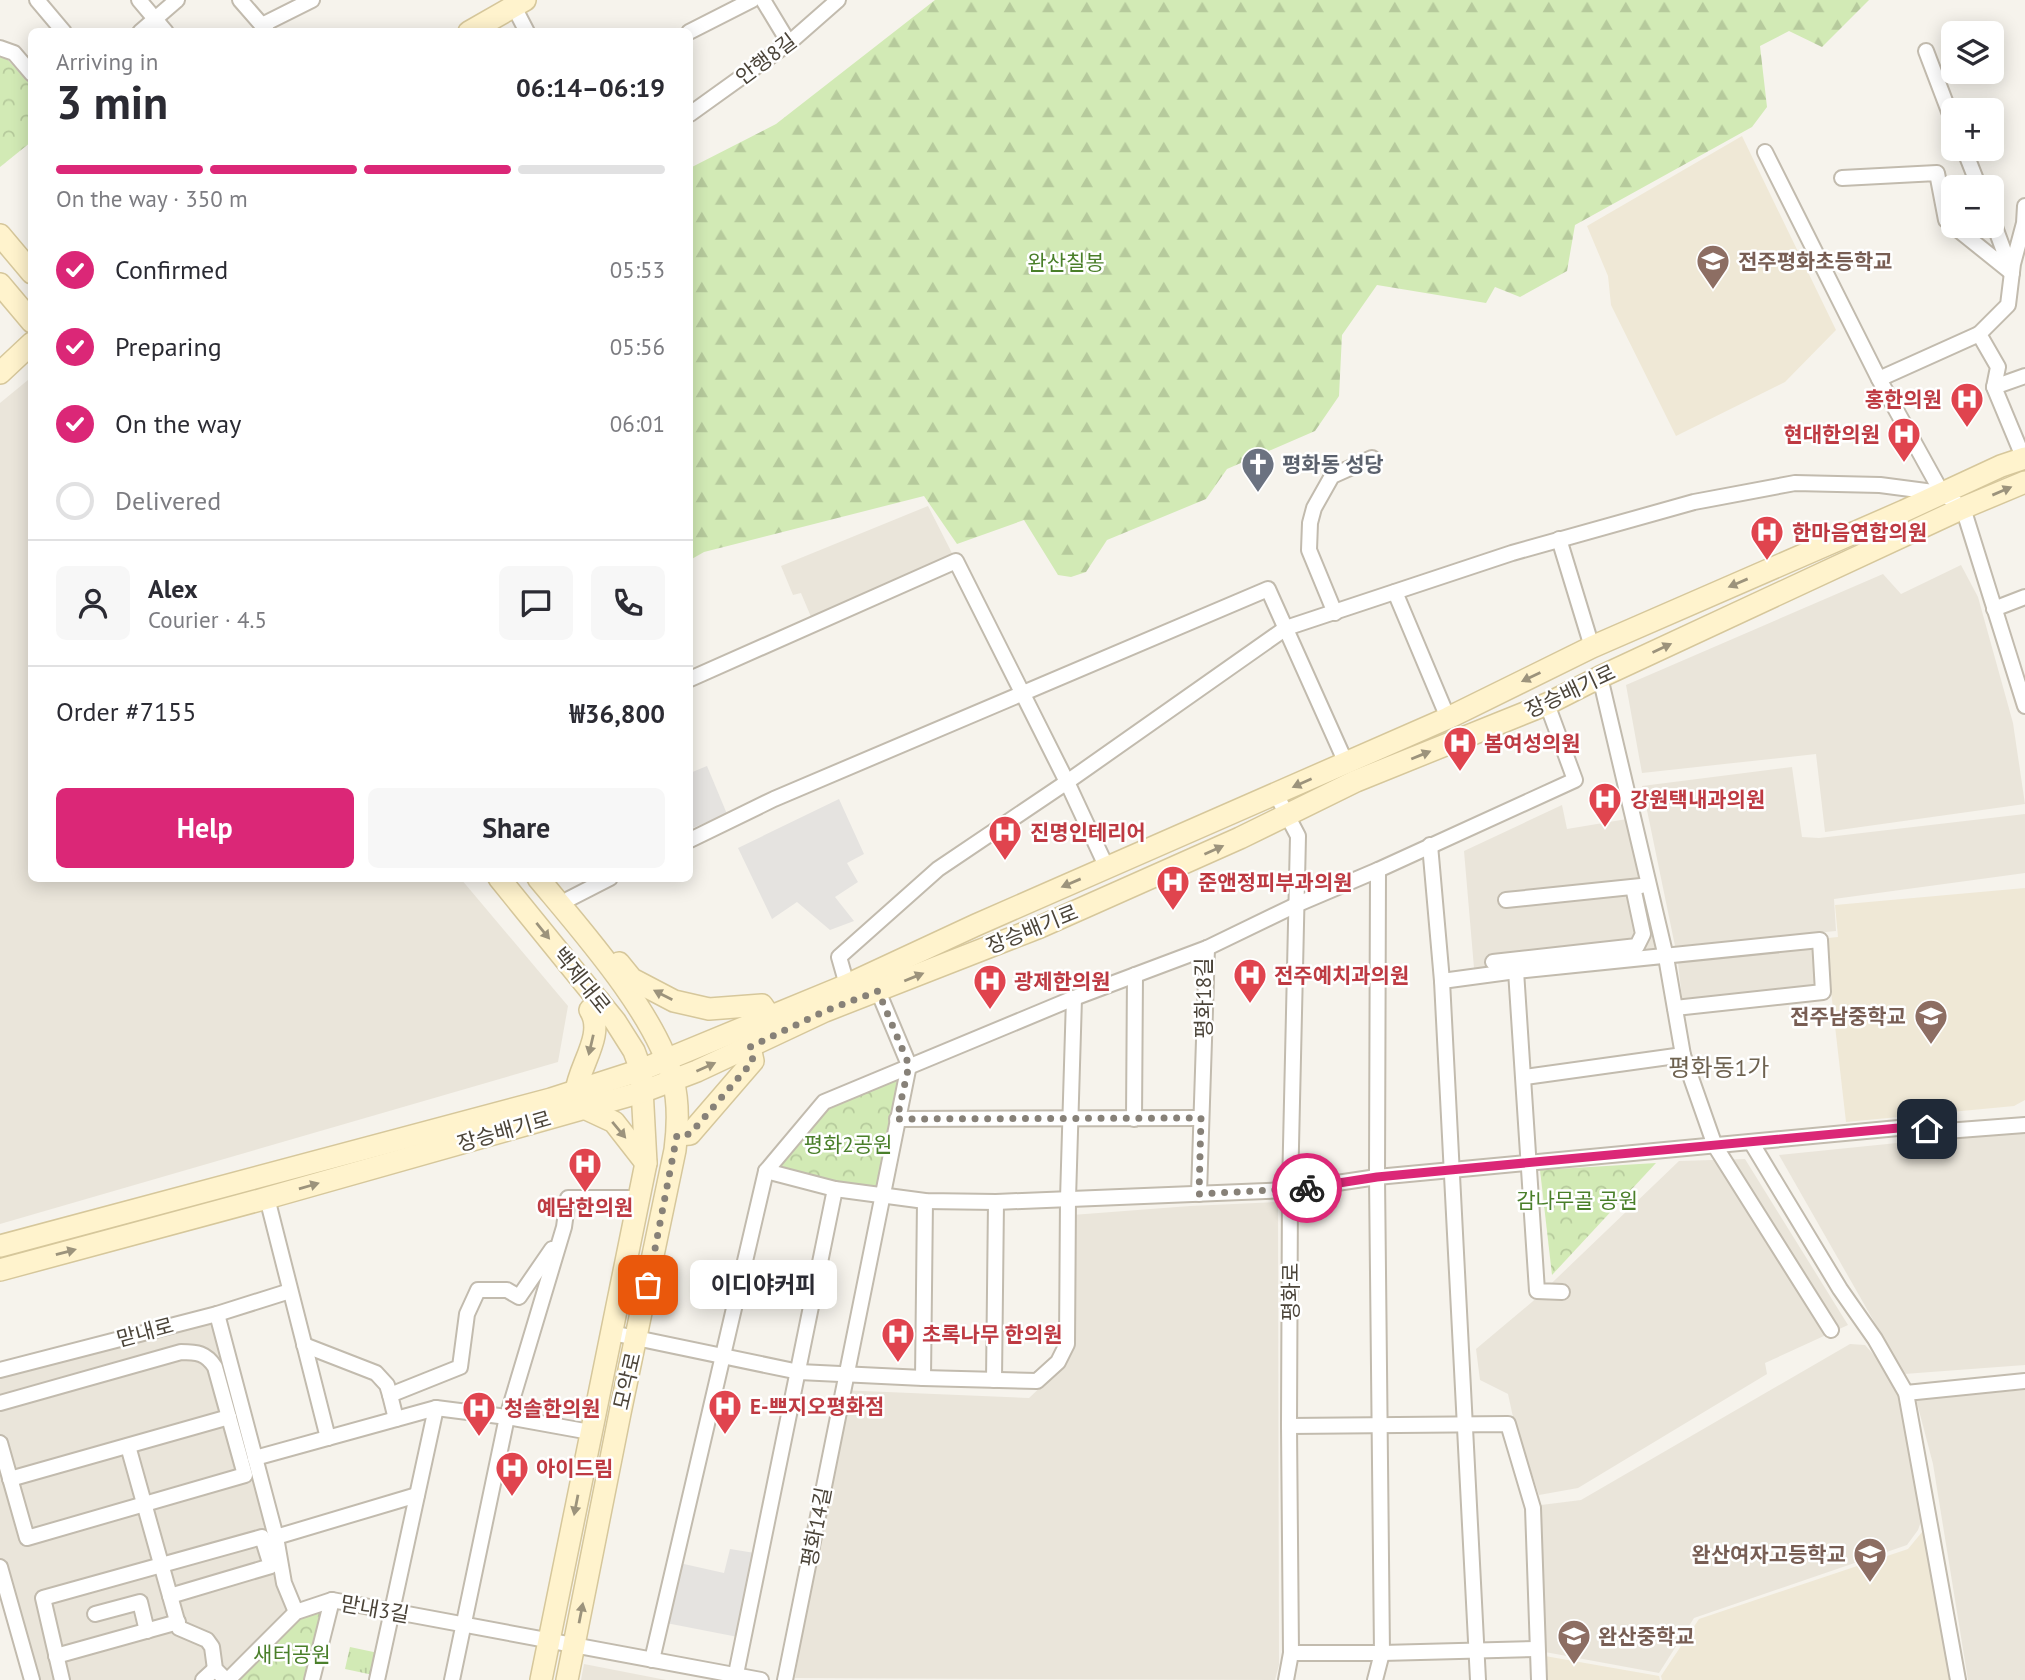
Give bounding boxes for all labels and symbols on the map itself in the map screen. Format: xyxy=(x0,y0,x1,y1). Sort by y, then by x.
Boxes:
street label: 안행8길 xyxy=(730,27,802,91)
school or university icon: 전주평화초등학교 xyxy=(1694,242,1732,291)
place label: 전주평화초등학교 xyxy=(1738,248,1893,275)
park label: 완산칠봉 xyxy=(1027,249,1105,276)
hospital icon: 홍한의원 xyxy=(1948,380,1986,429)
place label: 홍한의원 xyxy=(1865,386,1942,413)
hospital icon: 현대한의원 xyxy=(1885,415,1923,464)
place label: 현대한의원 xyxy=(1783,421,1880,448)
church icon: 평화동 성당 xyxy=(1239,445,1277,494)
place label: 평화동 성당 xyxy=(1282,451,1384,478)
one-way arrow xyxy=(1992,485,2013,496)
hospital icon: 한마음연합의원 xyxy=(1748,513,1786,562)
place label: 한마음연합의원 xyxy=(1792,519,1927,546)
one-way arrow xyxy=(1728,577,1748,589)
one-way arrow xyxy=(1652,642,1672,654)
street label: 장승배기로 xyxy=(1521,658,1619,724)
one-way arrow xyxy=(1521,672,1541,683)
hospital icon: 봄여성의원 xyxy=(1441,724,1479,773)
place label: 봄여성의원 xyxy=(1484,730,1581,757)
one-way arrow xyxy=(1410,749,1431,760)
one-way arrow xyxy=(1292,777,1312,789)
hospital icon: 강원택내과의원 xyxy=(1586,780,1624,829)
place label: 강원택내과의원 xyxy=(1630,786,1765,813)
hospital icon: 진명인테리어 xyxy=(986,813,1024,862)
place label: 진명인테리어 xyxy=(1030,819,1146,846)
one-way arrow xyxy=(1204,844,1224,856)
hospital icon: 준앤정피부과의원 xyxy=(1154,863,1192,912)
place label: 준앤정피부과의원 xyxy=(1198,869,1353,896)
one-way arrow xyxy=(1060,878,1081,889)
street label: 장승배기로 xyxy=(982,898,1082,960)
one-way arrow xyxy=(535,921,550,939)
street label: 백제대로 xyxy=(547,941,617,1019)
hospital icon: 전주예치과의원 xyxy=(1231,956,1269,1005)
street label: 평화18길 xyxy=(1190,958,1217,1038)
hospital icon: 광제한의원 xyxy=(971,962,1009,1011)
place label: 전주예치과의원 xyxy=(1274,962,1409,989)
place label: 광제한의원 xyxy=(1014,968,1111,995)
one-way arrow xyxy=(904,971,925,982)
one-way arrow xyxy=(653,990,673,1001)
school or university icon: 전주남중학교 xyxy=(1912,997,1950,1046)
place label: 전주남중학교 xyxy=(1790,1003,1906,1030)
one-way arrow xyxy=(585,1034,596,1056)
district label: 평화동1가 xyxy=(1668,1052,1770,1083)
one-way arrow xyxy=(695,1061,716,1072)
pin xyxy=(1897,1099,1957,1159)
street label: 장승배기로 xyxy=(454,1105,554,1157)
one-way arrow xyxy=(612,1121,627,1139)
park label: 평화2공원 xyxy=(804,1131,892,1158)
hospital icon: 예담한의원 xyxy=(566,1145,604,1194)
courier xyxy=(1272,1153,1342,1223)
one-way arrow xyxy=(299,1181,320,1191)
park label: 감나무골 공원 xyxy=(1516,1187,1638,1214)
place label: 예담한의원 xyxy=(537,1194,633,1221)
one-way arrow xyxy=(55,1246,77,1257)
pin xyxy=(618,1255,678,1315)
callout: 이디야커피 xyxy=(690,1260,837,1310)
street label: 평화로 xyxy=(1277,1263,1304,1321)
street label: 맏내로 xyxy=(114,1311,176,1353)
hospital icon: 초록나무 한의원 xyxy=(879,1315,917,1364)
place label: 초록나무 한의원 xyxy=(922,1321,1063,1348)
street label: 모악로 xyxy=(607,1350,647,1412)
hospital icon: E-쁘지오평화점 xyxy=(706,1387,744,1436)
hospital icon: 청솔한의원 xyxy=(460,1389,498,1438)
place label: E-쁘지오평화점 xyxy=(750,1393,884,1420)
place label: 청솔한의원 xyxy=(504,1395,601,1422)
hospital icon: 아이드림 xyxy=(493,1449,531,1498)
place label: 아이드림 xyxy=(536,1455,613,1482)
street label: 평화14길 xyxy=(795,1485,837,1569)
one-way arrow xyxy=(571,1494,582,1516)
school or university icon: 완산여자고등학교 xyxy=(1851,1535,1889,1584)
place label: 완산여자고등학교 xyxy=(1691,1541,1846,1568)
street label: 맏내3길 xyxy=(338,1590,412,1628)
one-way arrow xyxy=(575,1602,586,1624)
school or university icon: 완산중학교 xyxy=(1555,1617,1593,1666)
place label: 완산중학교 xyxy=(1598,1623,1695,1650)
park label: 새터공원 xyxy=(253,1641,331,1668)

